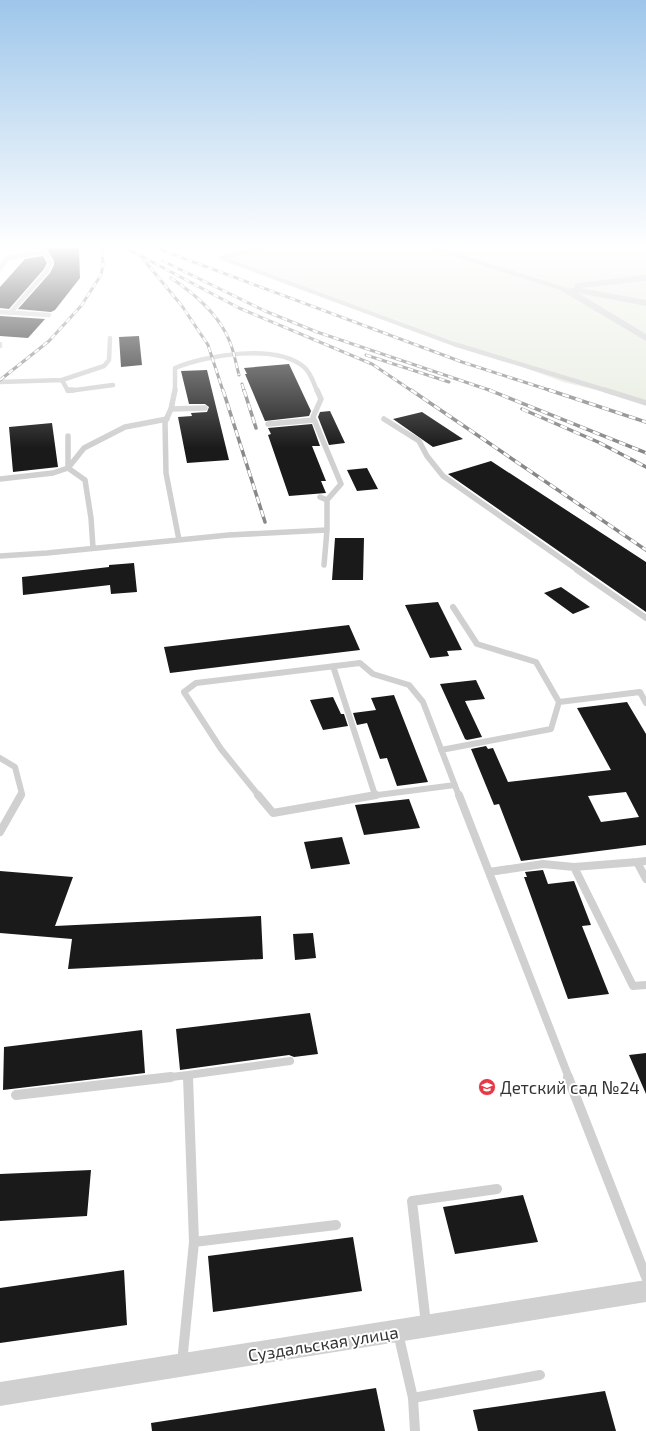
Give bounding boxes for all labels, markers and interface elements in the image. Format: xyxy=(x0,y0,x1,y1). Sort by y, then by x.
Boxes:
school or university icon: Детский сад №24 xyxy=(477,1077,497,1097)
place label: Детский сад №24 xyxy=(500,1077,640,1097)
street label: Суздальская улица xyxy=(246,1321,400,1366)

